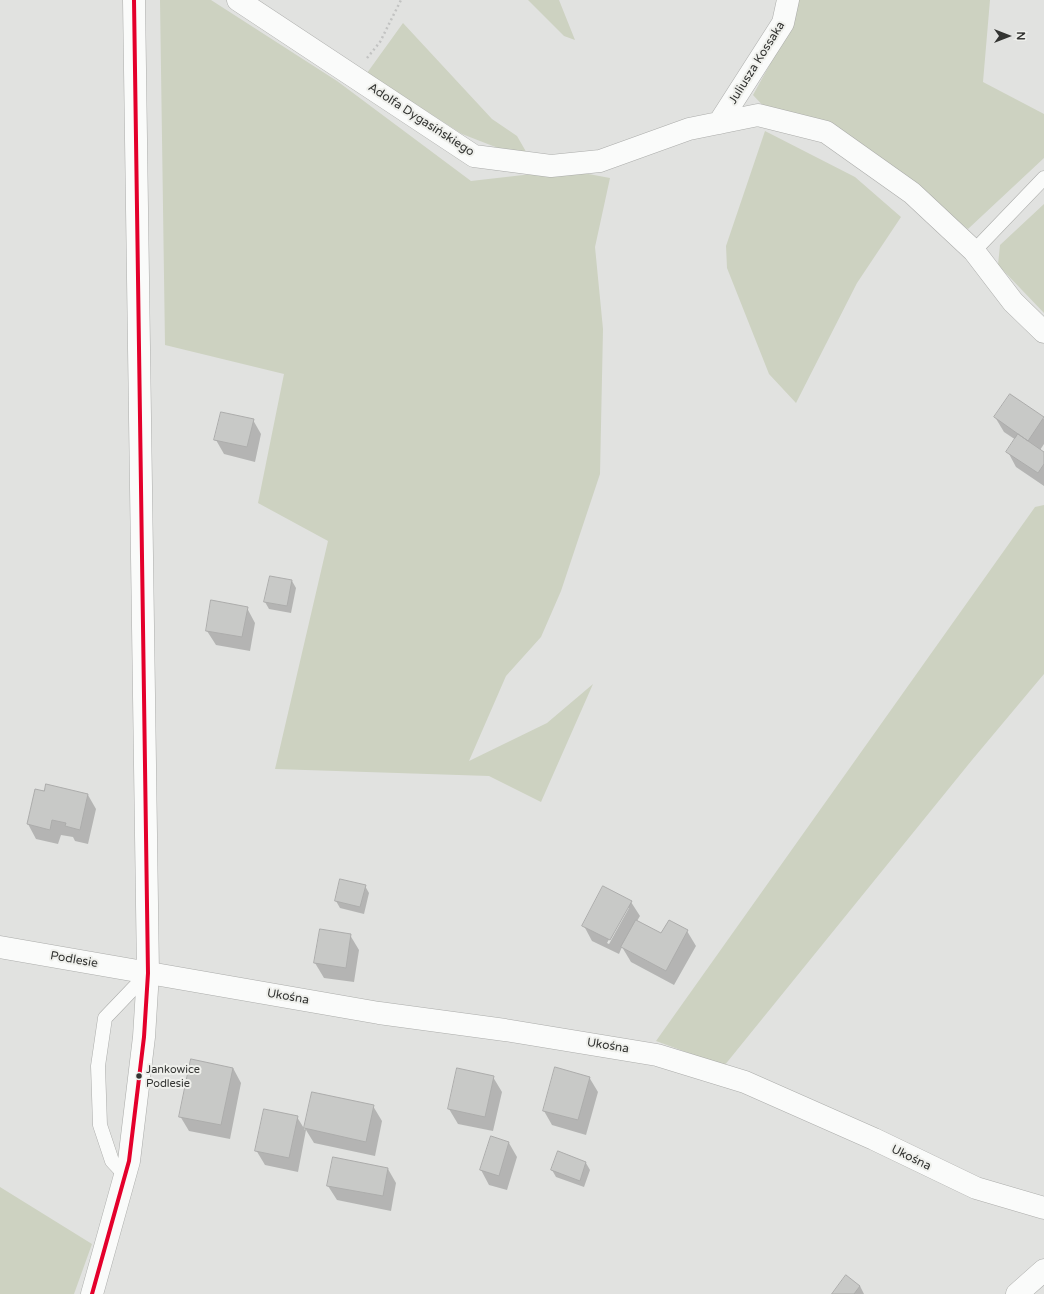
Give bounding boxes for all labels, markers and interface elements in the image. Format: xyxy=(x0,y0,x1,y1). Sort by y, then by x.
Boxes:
north arrow xyxy=(988,16,1028,56)
street label: Juliusza Kossaka xyxy=(726,19,788,107)
text: N xyxy=(1014,32,1027,40)
street label: Adolfa Dygasińskiego xyxy=(365,80,477,160)
street label: Podlesie xyxy=(49,949,99,971)
street label: Ukośna xyxy=(266,986,310,1008)
street label: Ukośna xyxy=(586,1036,630,1056)
place label: Jankowice Podlesie xyxy=(146,1063,200,1089)
marker: Jankowice Podlesie xyxy=(134,1071,144,1081)
street label: Ukośna xyxy=(889,1142,933,1174)

